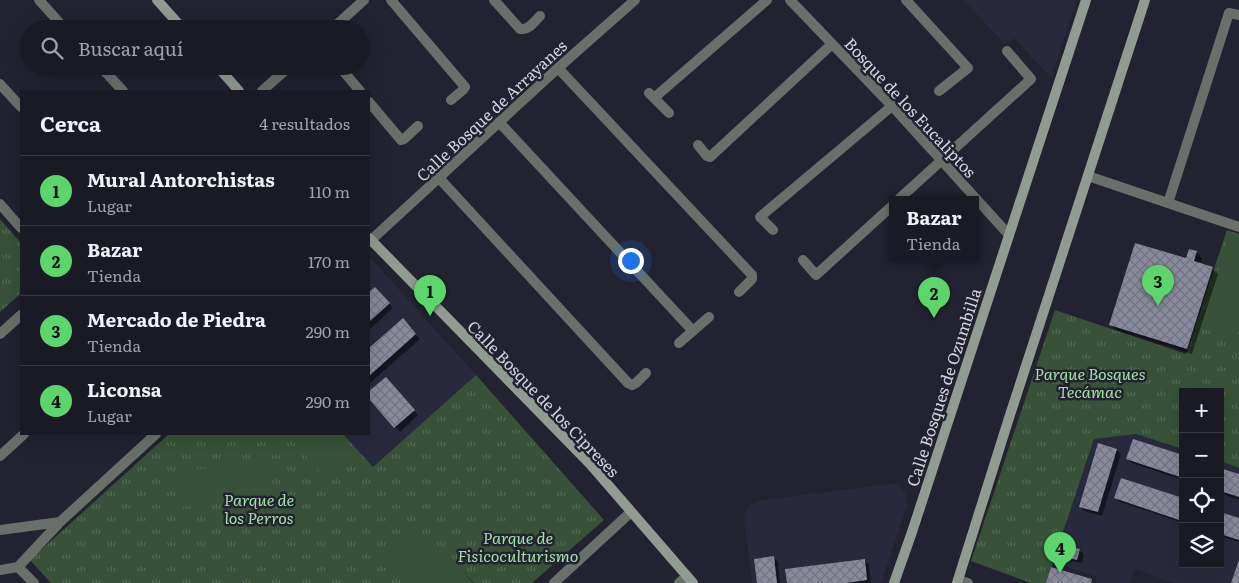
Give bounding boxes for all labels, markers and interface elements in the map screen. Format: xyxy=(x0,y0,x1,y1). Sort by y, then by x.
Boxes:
search box xyxy=(20,20,370,75)
street label: Bosque de los Eucaliptos xyxy=(840,32,982,182)
icon: search xyxy=(38,34,66,62)
text: Buscar aquí xyxy=(78,34,183,62)
street label: Calle Bosque de Arrayanes xyxy=(410,34,572,186)
text: Cerca xyxy=(40,107,101,138)
text: 4 resultados xyxy=(259,111,350,135)
text: Mural Antorchistas xyxy=(87,165,275,193)
text: 1 xyxy=(53,179,59,203)
text: 110 m xyxy=(309,179,350,203)
text: Lugar xyxy=(87,193,132,217)
popup xyxy=(889,196,979,261)
text: Bazar xyxy=(906,203,962,231)
text: Tienda xyxy=(906,231,960,255)
text: Bazar xyxy=(87,235,142,263)
your location xyxy=(618,248,644,274)
text: 2 xyxy=(52,249,60,273)
text: 170 m xyxy=(308,249,350,273)
text: Tienda xyxy=(87,263,141,287)
pin: 3 xyxy=(1142,265,1174,306)
pin: 1 xyxy=(414,275,446,316)
pin: 2 xyxy=(918,277,950,318)
street label: Calle Bosques de Ozumbilla xyxy=(900,284,987,489)
text: Mercado de Piedra xyxy=(87,305,266,333)
street label: Calle Bosque de los Cipreses xyxy=(462,314,626,482)
text: 3 xyxy=(52,319,60,343)
text: 290 m xyxy=(306,319,350,343)
text: Tienda xyxy=(87,333,141,357)
park label: Parque Bosques Tecámac xyxy=(1034,361,1146,403)
text: Liconsa xyxy=(87,375,162,403)
map controls xyxy=(1179,388,1224,568)
button: + xyxy=(1179,388,1224,433)
text: 4 xyxy=(51,389,61,413)
text: 290 m xyxy=(306,389,350,413)
text: Lugar xyxy=(87,403,132,427)
button: − xyxy=(1179,433,1224,478)
button: locate xyxy=(1179,478,1224,523)
park label: Parque de los Perros xyxy=(224,487,294,529)
button: layers xyxy=(1179,523,1224,568)
park label: Parque de Fisicoculturismo xyxy=(458,525,578,567)
pin: 4 xyxy=(1044,532,1076,573)

